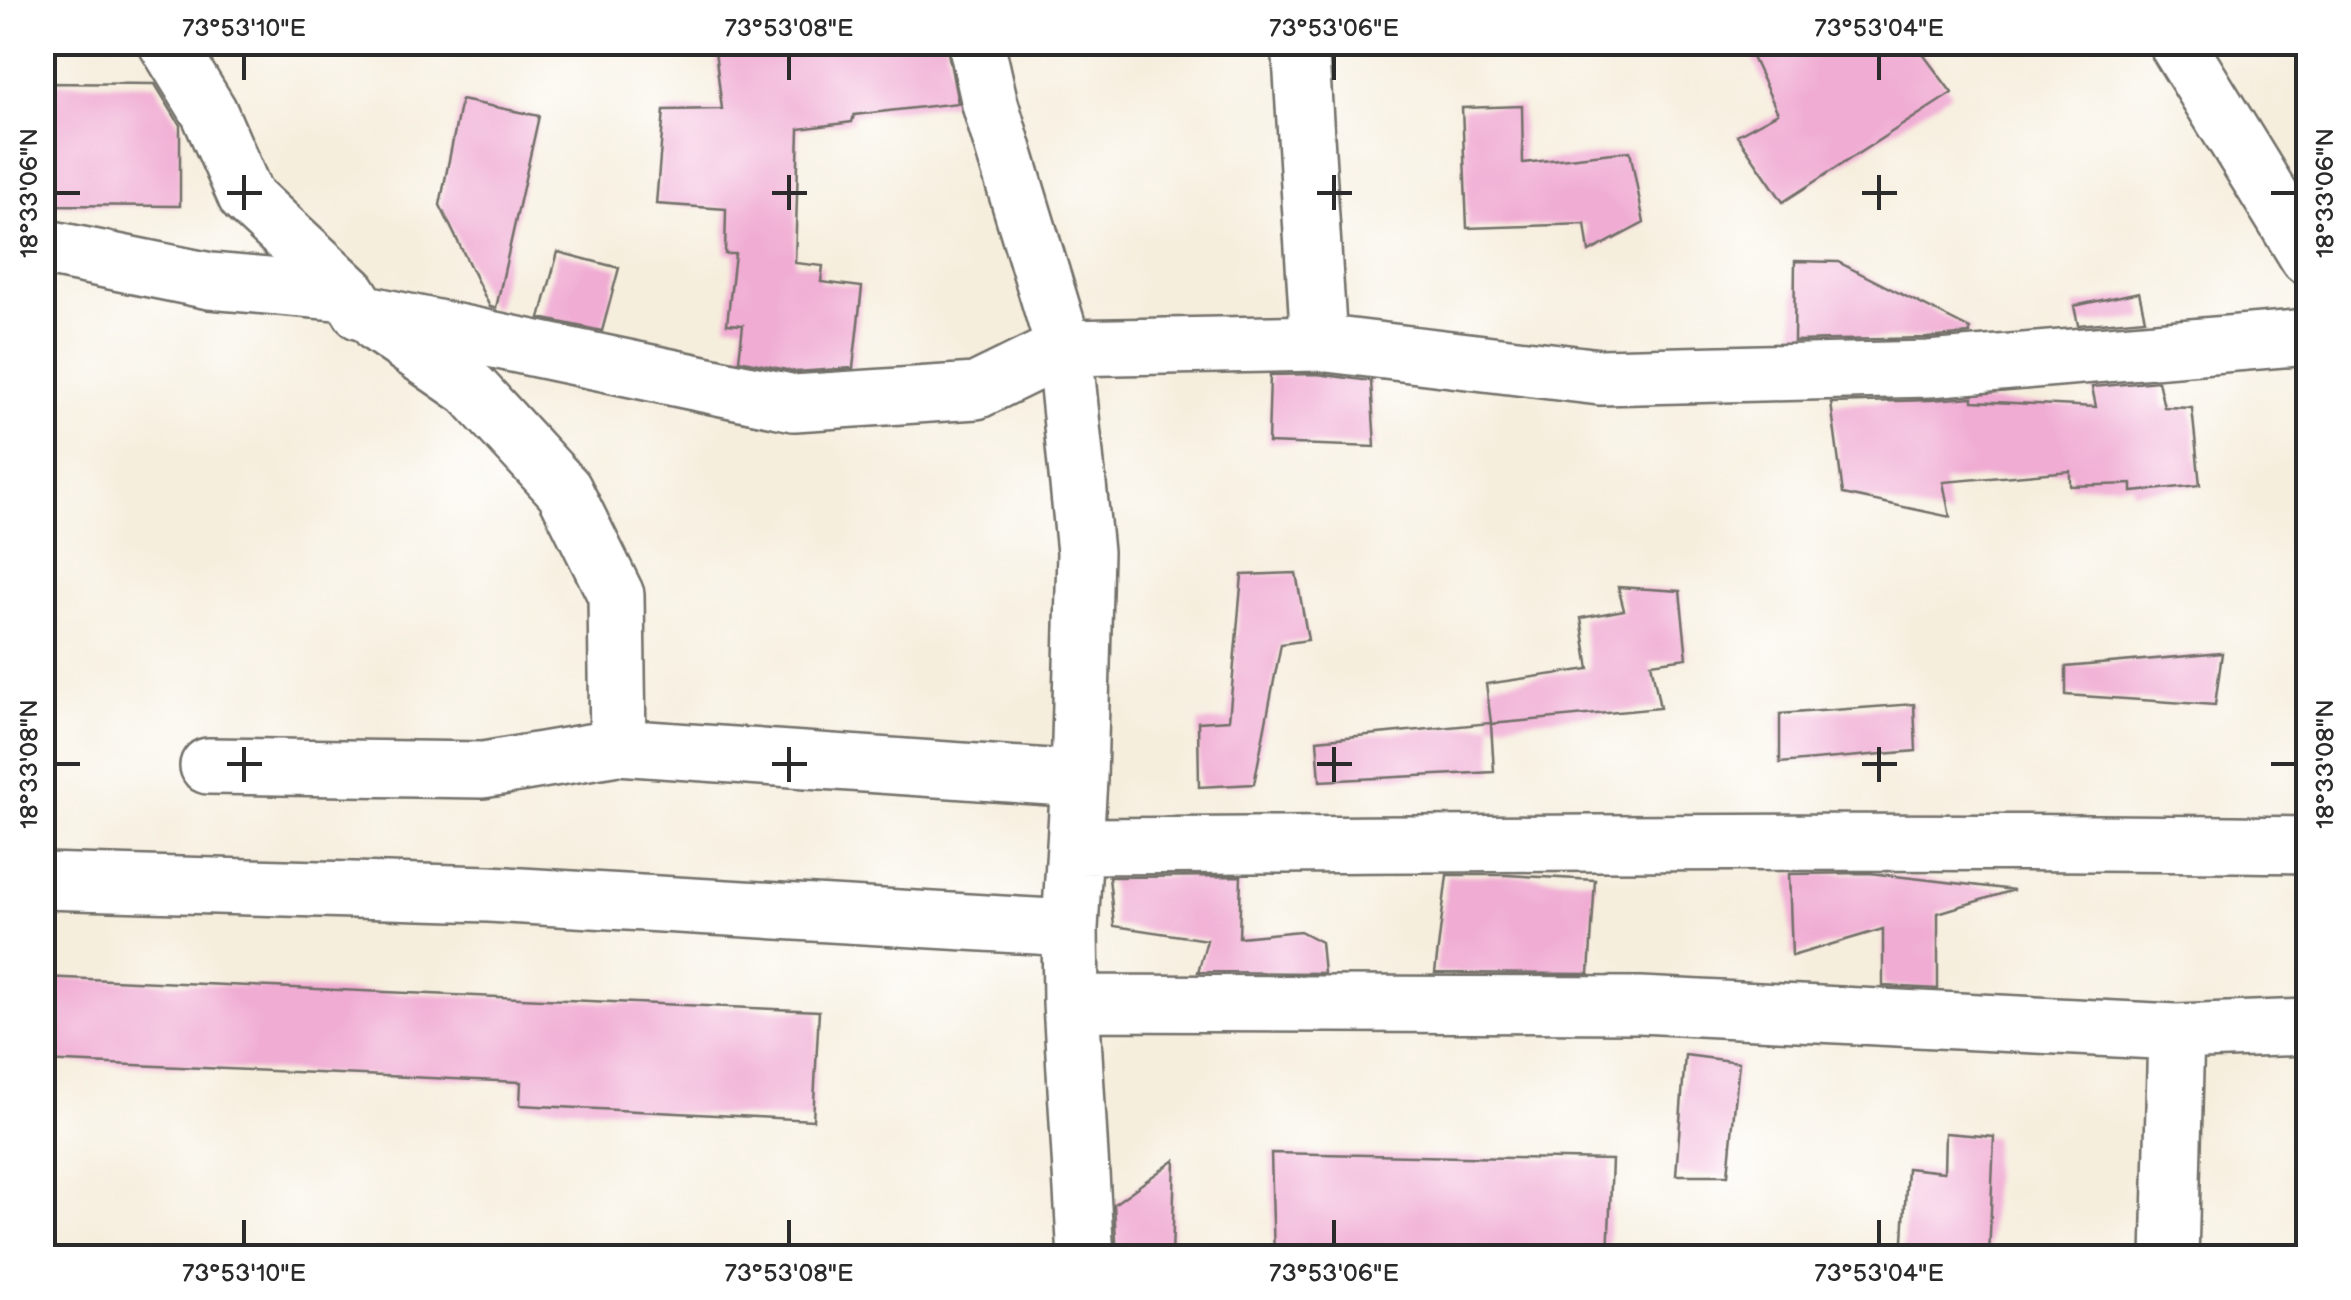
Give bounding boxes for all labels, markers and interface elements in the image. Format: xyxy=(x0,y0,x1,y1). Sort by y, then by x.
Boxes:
text: 73°53'10"E xyxy=(182,13,306,44)
text: 73°53'08"E xyxy=(724,13,854,44)
text: 73°53'06"E xyxy=(1269,13,1399,44)
text: 73°53'04"E xyxy=(1814,13,1944,44)
text: 18°33'06"N xyxy=(14,128,45,258)
text: 18°33'06"N xyxy=(2310,128,2341,258)
text: 18°33'08"N xyxy=(14,699,45,829)
text: 18°33'08"N xyxy=(2310,699,2341,829)
text: 73°53'10"E xyxy=(182,1258,306,1289)
text: 73°53'08"E xyxy=(724,1258,854,1289)
text: 73°53'06"E xyxy=(1269,1258,1399,1289)
text: 73°53'04"E xyxy=(1814,1258,1944,1289)

